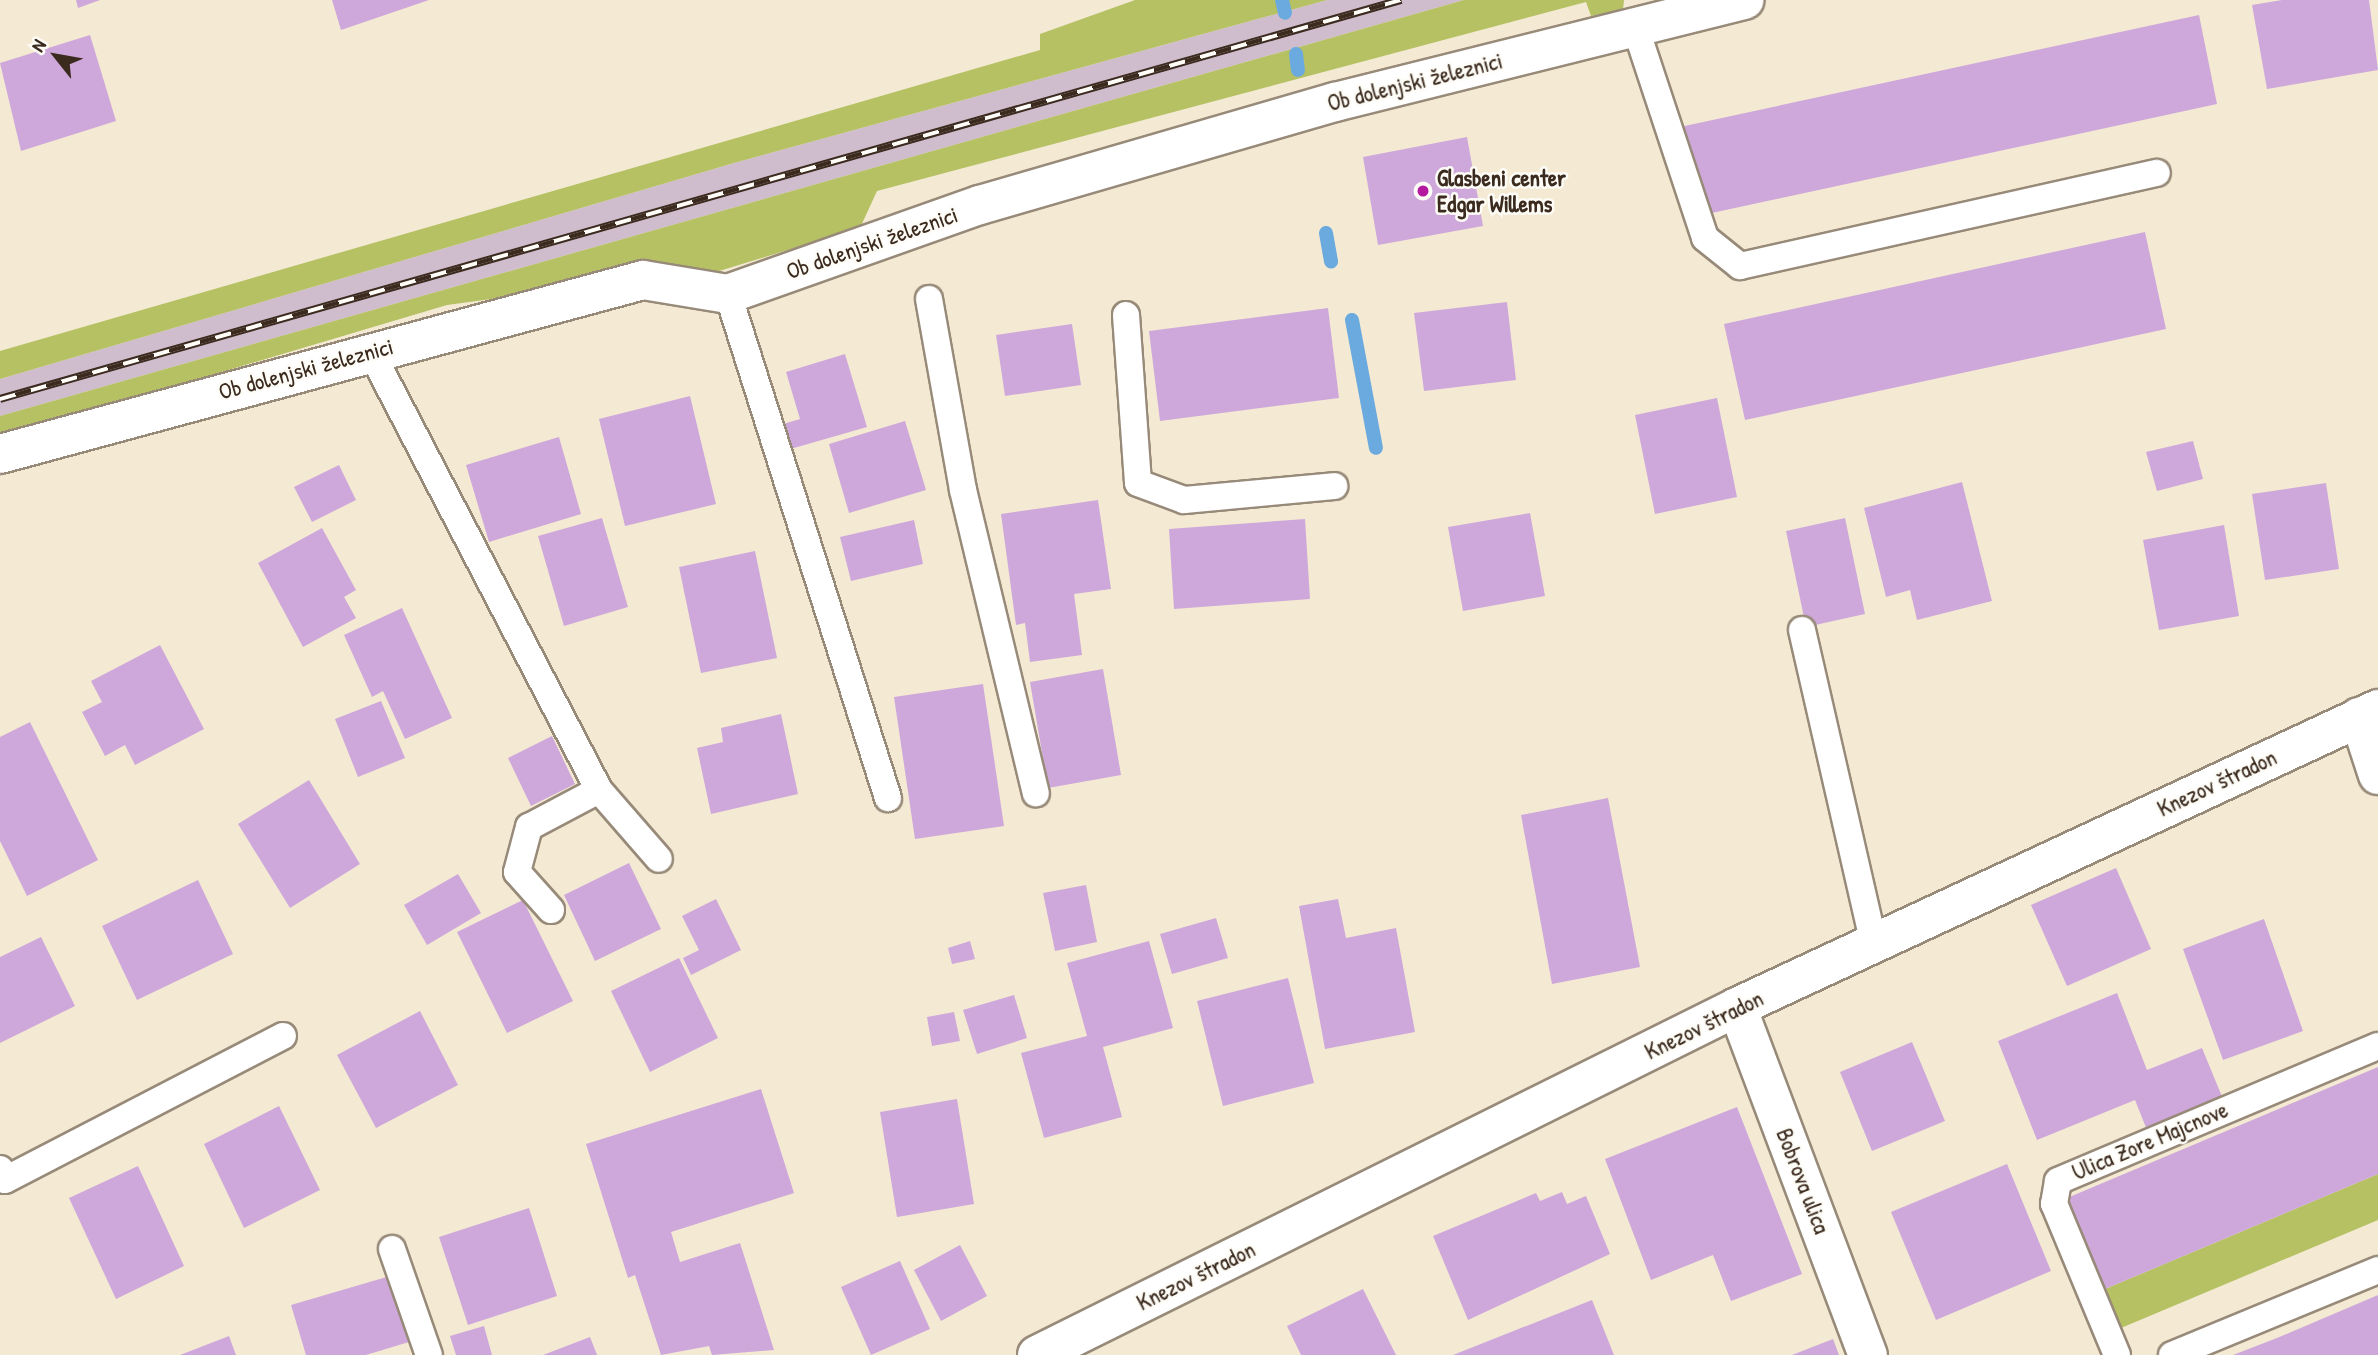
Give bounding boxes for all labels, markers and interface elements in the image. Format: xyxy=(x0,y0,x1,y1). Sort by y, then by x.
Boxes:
north arrow xyxy=(21,21,91,91)
text: N xyxy=(24,34,52,56)
street label: Ob dolenjski železnici xyxy=(1325,47,1505,117)
place label: Glasbeni center Edgar Willems xyxy=(1437,164,1566,218)
marker: Glasbeni center Edgar Willems xyxy=(1415,183,1431,199)
street label: Ob dolenjski železnici xyxy=(783,201,961,285)
street label: Ob dolenjski železnici xyxy=(216,332,396,406)
street label: Knezov štradon xyxy=(2153,743,2281,823)
street label: Knezov štradon xyxy=(1640,984,1768,1066)
street label: Ulica Zore Majcnove xyxy=(2068,1096,2232,1186)
street label: Bobrova ulica xyxy=(1770,1124,1836,1238)
street label: Knezov štradon xyxy=(1132,1235,1260,1317)

